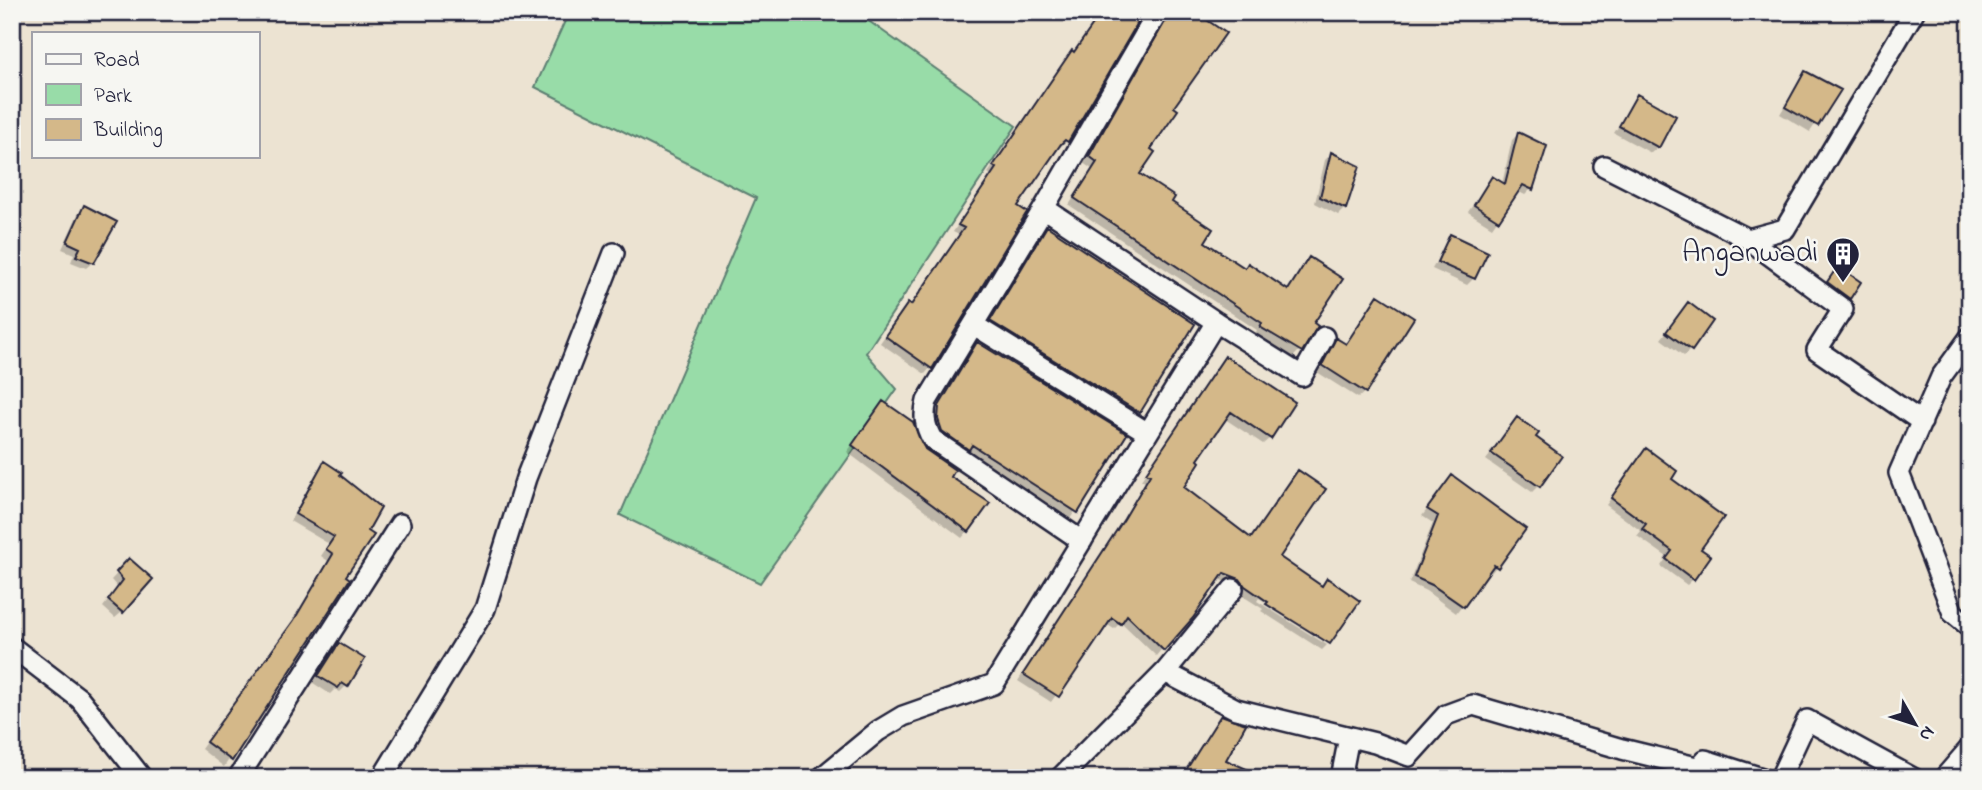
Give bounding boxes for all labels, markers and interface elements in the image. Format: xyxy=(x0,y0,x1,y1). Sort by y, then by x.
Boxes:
legend xyxy=(32,32,259,158)
text: Road xyxy=(94,46,140,76)
text: Park xyxy=(94,82,133,112)
text: Building xyxy=(93,116,163,148)
place label: Anganwadi xyxy=(1682,232,1818,276)
building icon: Anganwadi xyxy=(1824,235,1862,284)
north arrow xyxy=(1881,688,1951,758)
text: N xyxy=(1912,720,1941,747)

